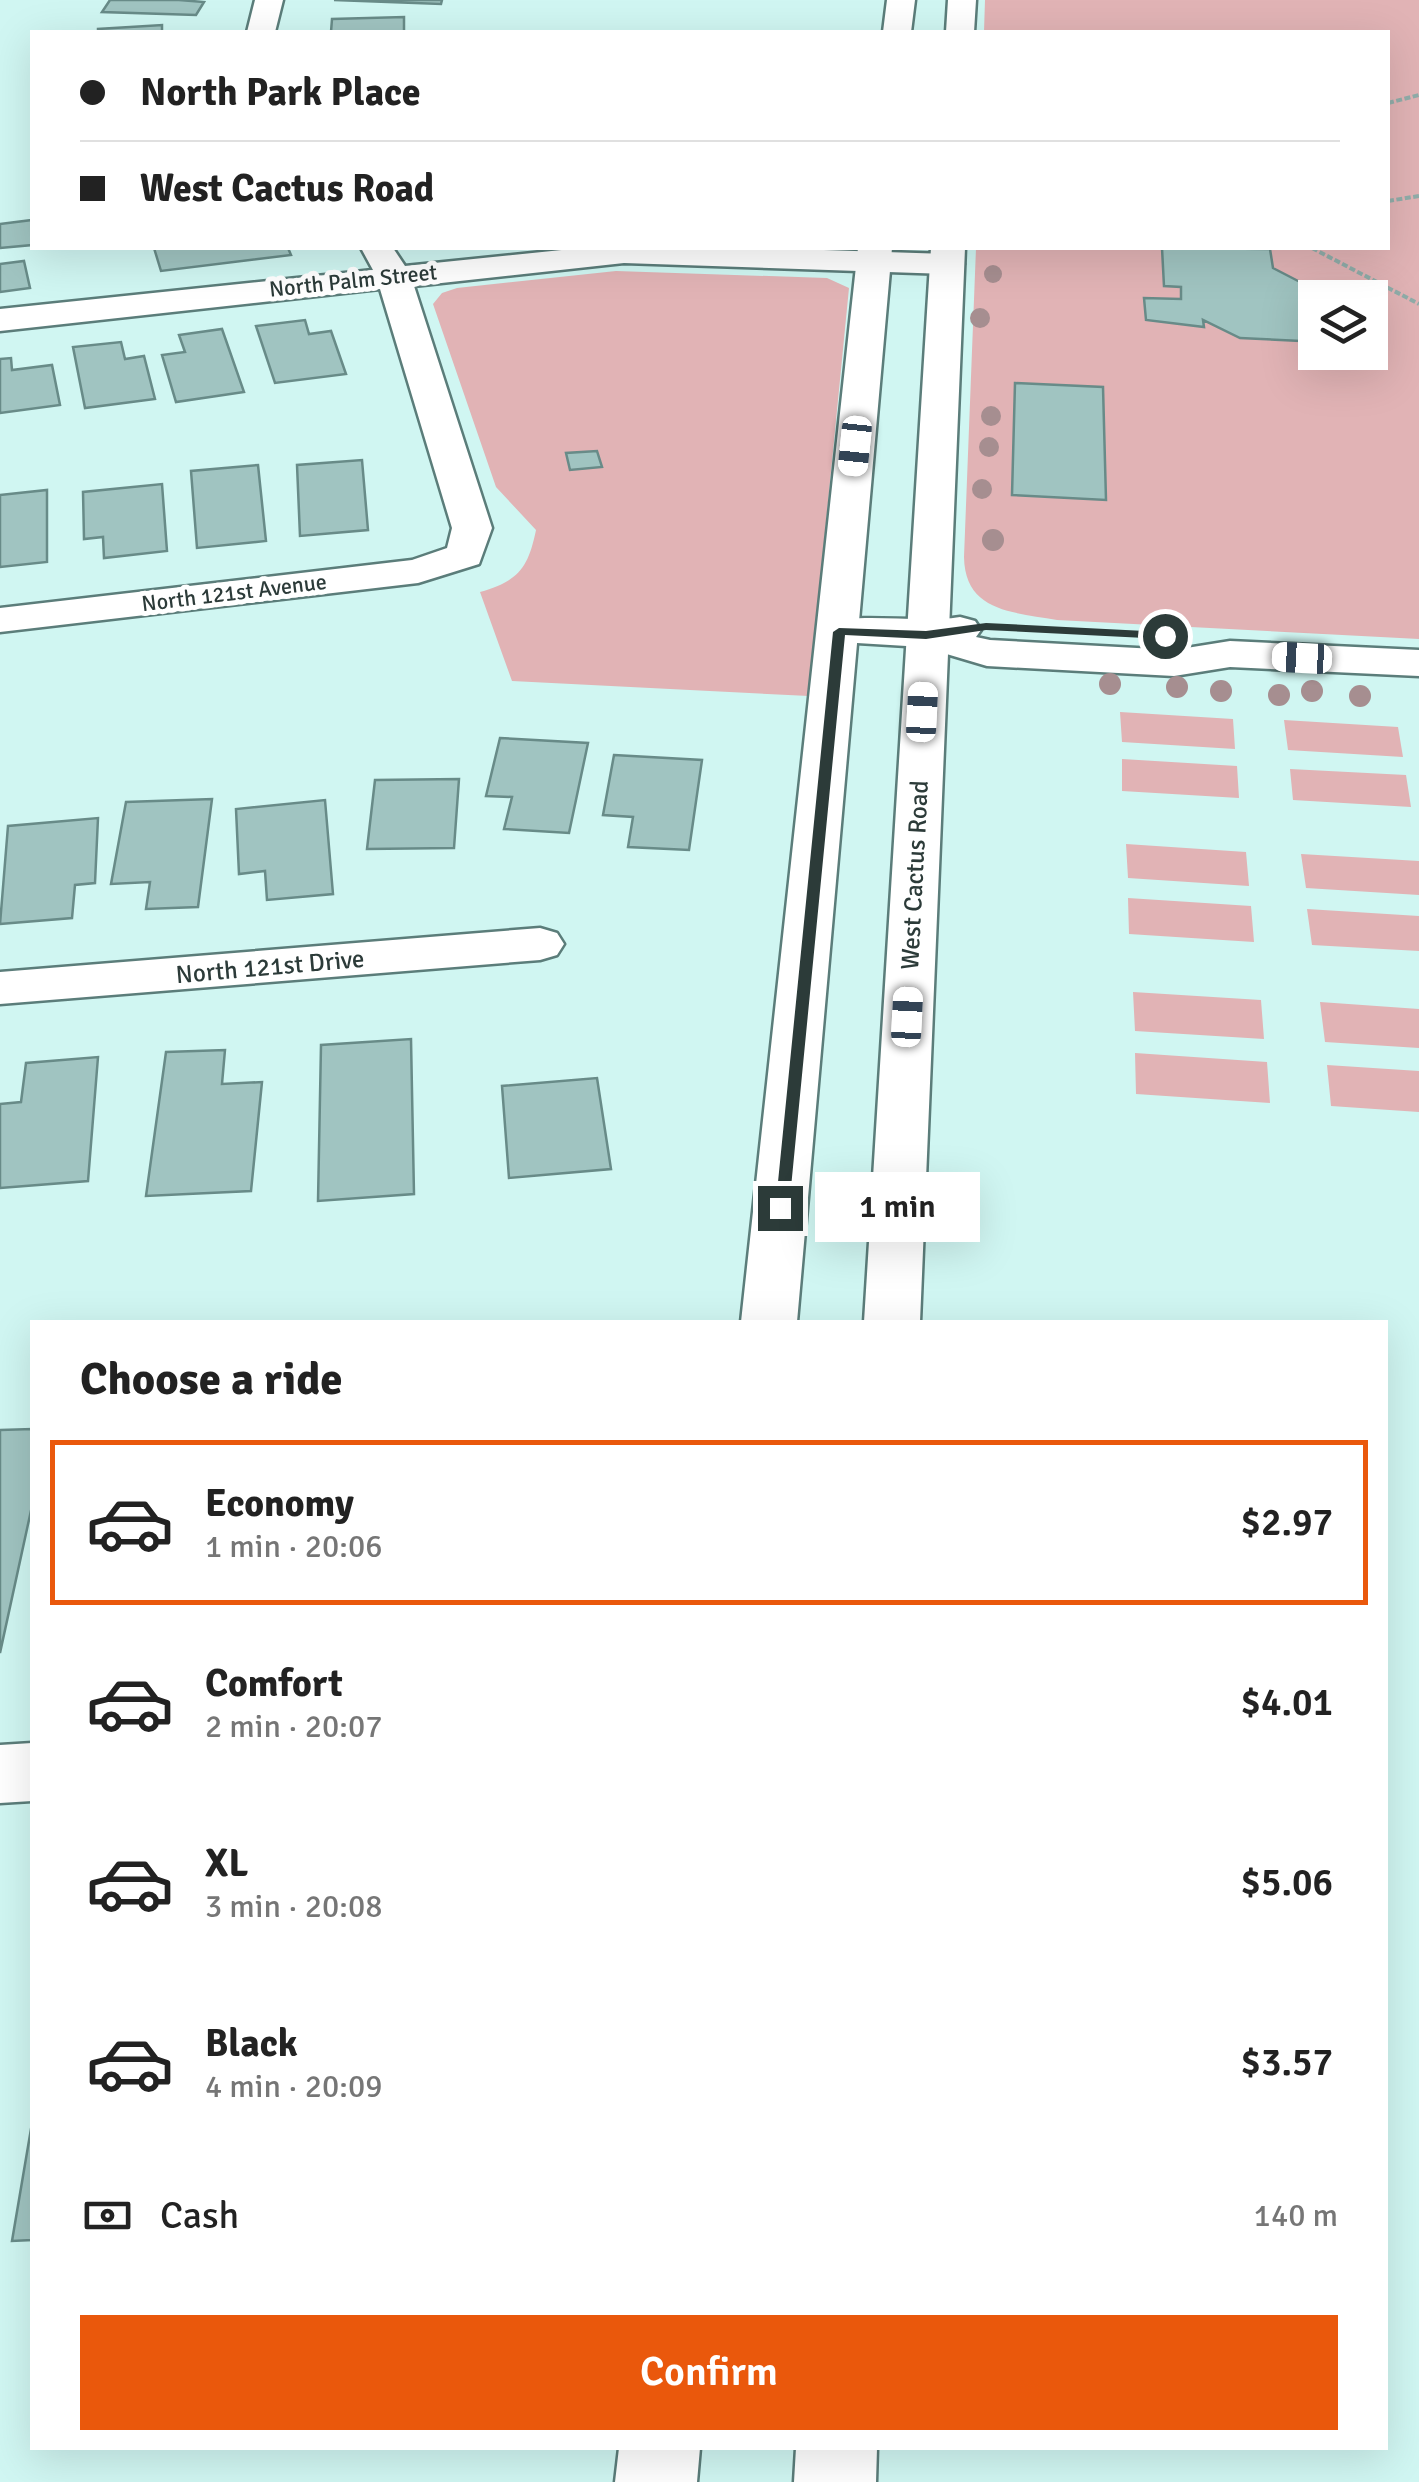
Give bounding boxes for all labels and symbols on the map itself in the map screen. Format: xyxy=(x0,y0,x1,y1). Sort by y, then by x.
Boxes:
street label: North Palm Street xyxy=(268,258,439,303)
car xyxy=(837,415,873,477)
street label: North 121st Avenue xyxy=(140,568,328,617)
route start xyxy=(1143,614,1188,659)
car xyxy=(1271,641,1333,675)
car xyxy=(905,681,939,743)
street label: West Cactus Road xyxy=(894,780,935,971)
street label: North 121st Drive xyxy=(174,943,366,990)
car xyxy=(890,986,924,1048)
callout: 1 min xyxy=(815,1173,980,1243)
route end xyxy=(758,1186,803,1231)

